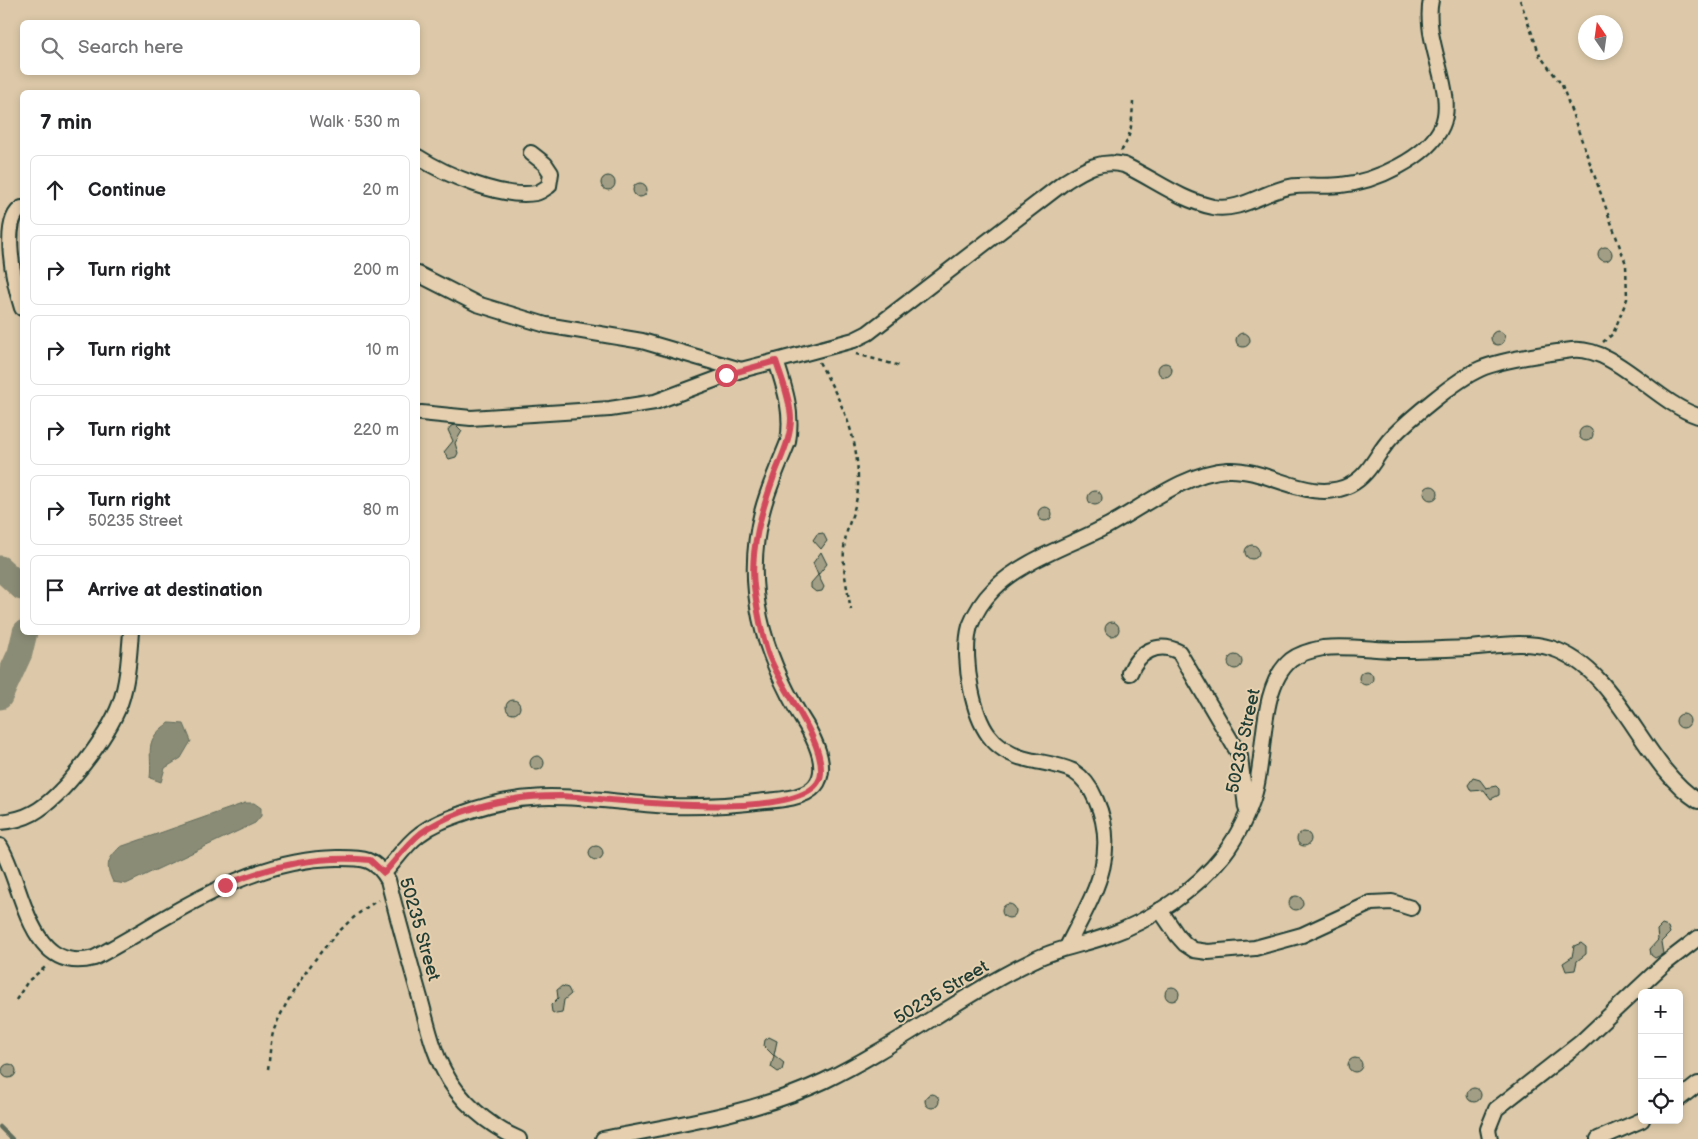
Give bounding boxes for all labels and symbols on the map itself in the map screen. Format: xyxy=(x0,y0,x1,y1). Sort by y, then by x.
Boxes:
north arrow xyxy=(1578,15,1623,60)
route start xyxy=(715,364,738,387)
street label: 50235 Street xyxy=(1222,686,1265,795)
route end xyxy=(214,874,237,897)
street label: 50235 Street xyxy=(395,875,444,984)
street label: 50235 Street xyxy=(890,956,993,1029)

